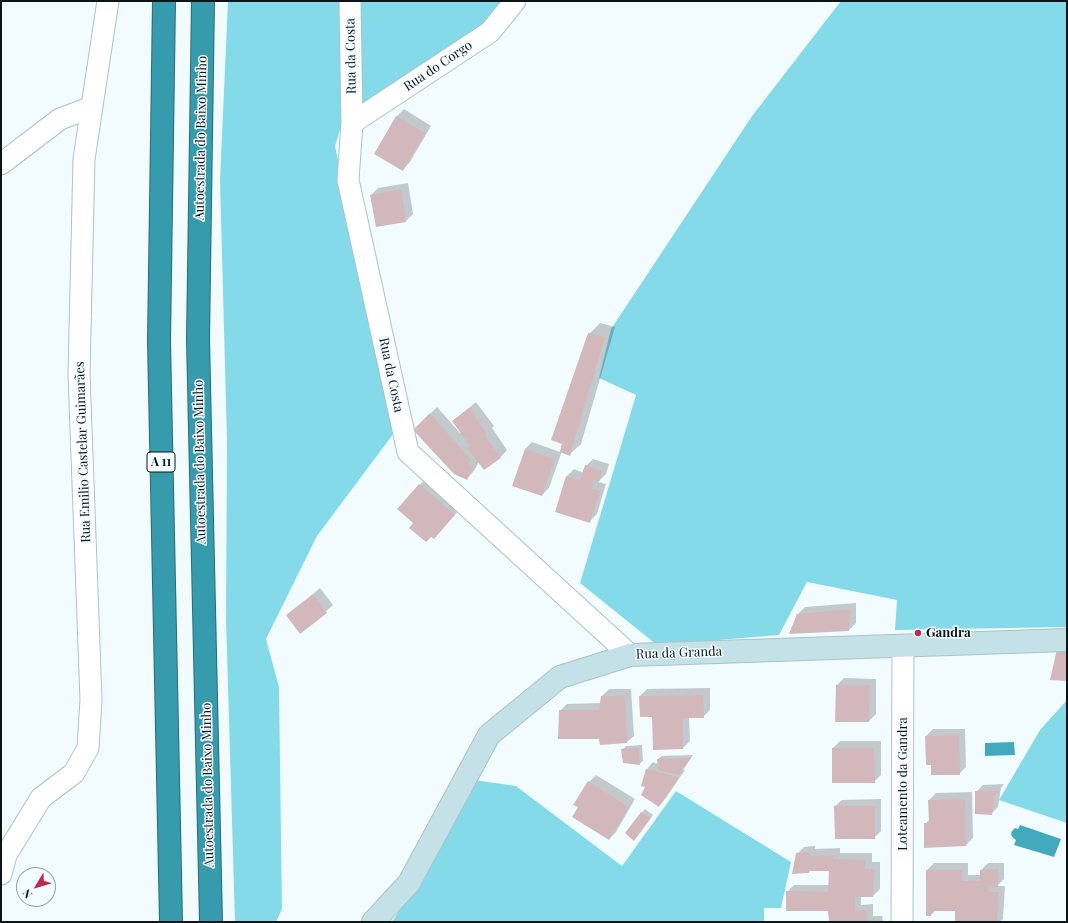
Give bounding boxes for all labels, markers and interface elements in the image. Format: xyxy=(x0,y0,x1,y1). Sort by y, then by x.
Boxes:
street label: Rua da Costa xyxy=(343,18,359,94)
street label: Rua do Corgo xyxy=(401,37,475,95)
street label: Autoestrada do Baixo Minho xyxy=(192,56,210,220)
street label: Rua da Costa xyxy=(375,336,407,414)
street label: Rua Emilio Castelar Guimarães xyxy=(72,361,94,543)
street label: Autoestrada do Baixo Minho xyxy=(191,380,209,544)
road number: A 11 xyxy=(147,452,175,472)
place label: Gandra xyxy=(926,625,971,641)
marker: Gandra xyxy=(913,628,923,638)
street label: Rua da Granda xyxy=(636,644,722,662)
street label: Autoestrada do Baixo Minho xyxy=(199,703,217,867)
street label: Loteamento da Gandra xyxy=(895,717,911,851)
north arrow xyxy=(16,867,56,907)
text: N xyxy=(19,886,35,902)

